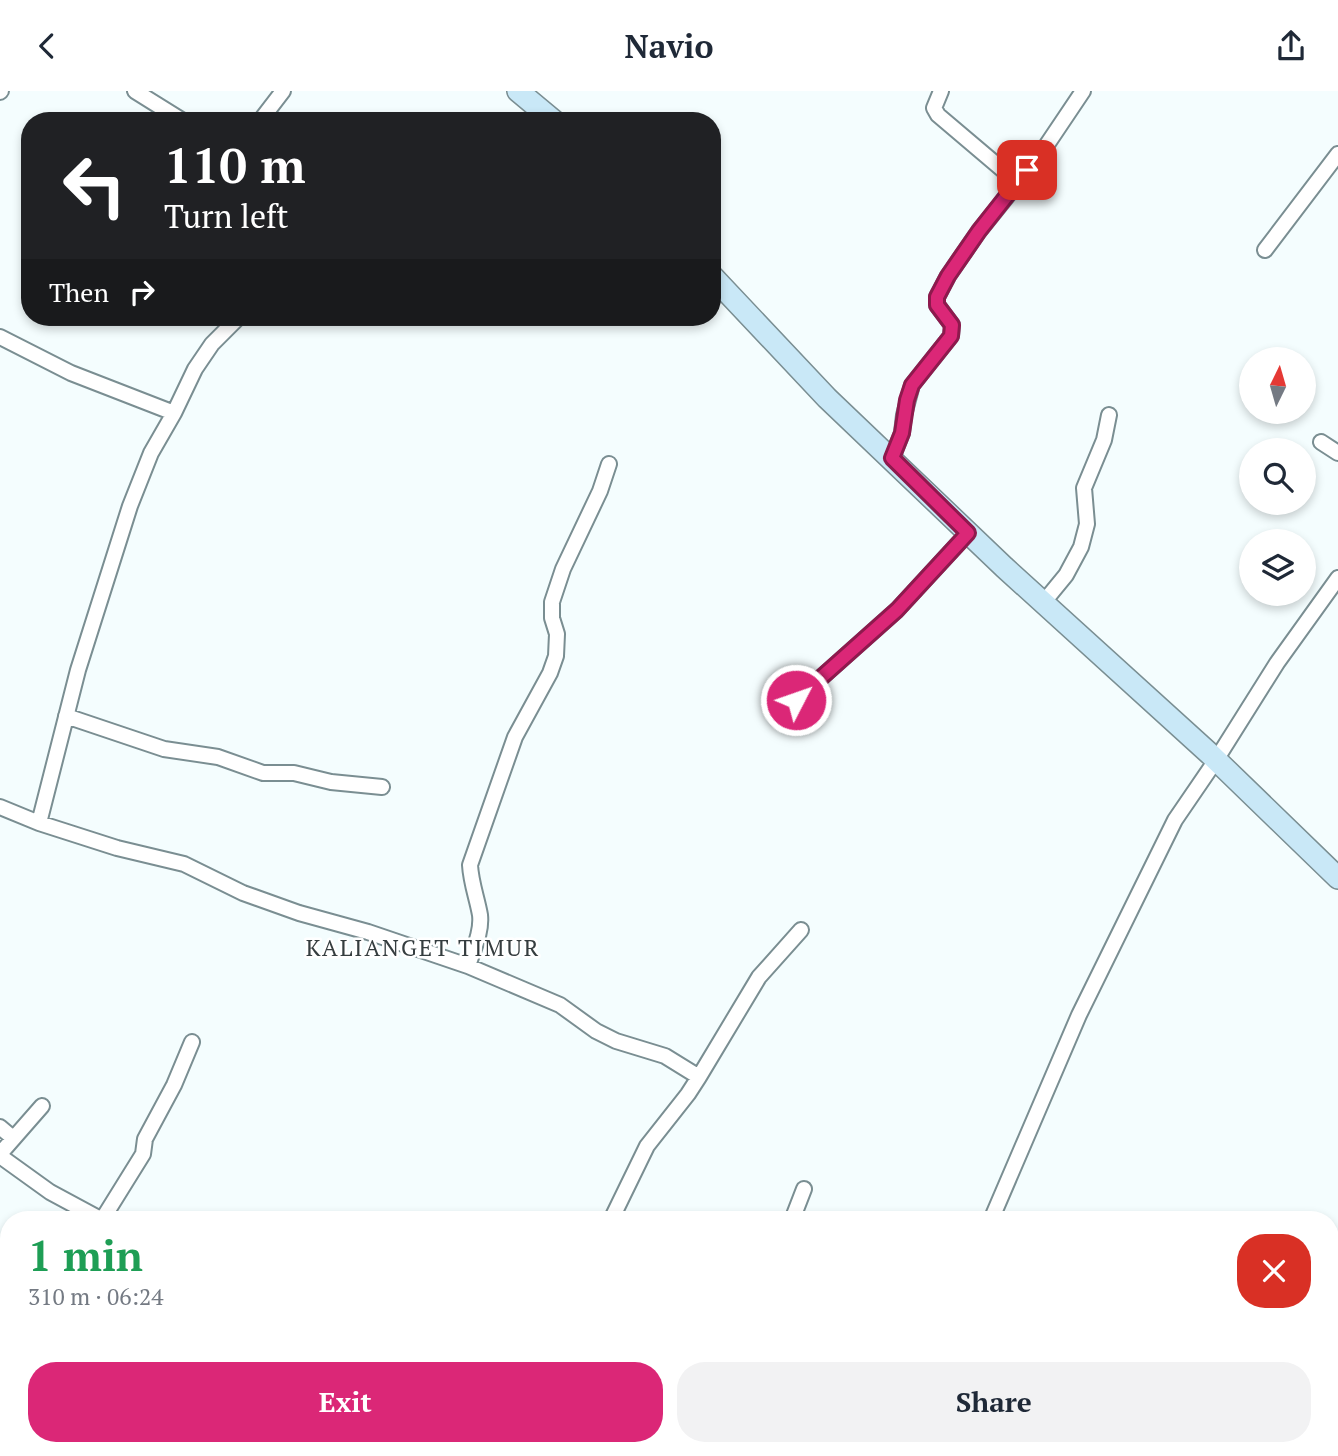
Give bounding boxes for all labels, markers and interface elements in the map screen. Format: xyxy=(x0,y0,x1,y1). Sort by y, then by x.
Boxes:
text: Navio xyxy=(625,25,713,67)
icon: back xyxy=(28,27,66,65)
icon: share xyxy=(1272,27,1310,65)
text: 110 m xyxy=(164,132,306,197)
icon: left xyxy=(49,140,140,231)
pin xyxy=(997,140,1057,200)
icon: arrive xyxy=(1008,151,1046,189)
text: Turn left xyxy=(164,195,288,237)
icon: right xyxy=(123,273,161,311)
text: Then xyxy=(49,275,109,309)
north arrow xyxy=(1239,347,1316,423)
map controls xyxy=(1239,347,1316,606)
button: search xyxy=(1239,438,1316,515)
button: layers xyxy=(1239,529,1316,606)
position arrow xyxy=(759,663,833,737)
district label: KALIANGET TIMUR xyxy=(306,932,540,963)
text: 1 min xyxy=(28,1227,143,1283)
button: close xyxy=(1237,1234,1311,1308)
text: 310 m · 06:24 xyxy=(28,1281,163,1312)
button: Exit xyxy=(28,1362,663,1442)
button: Share xyxy=(677,1362,1311,1442)

